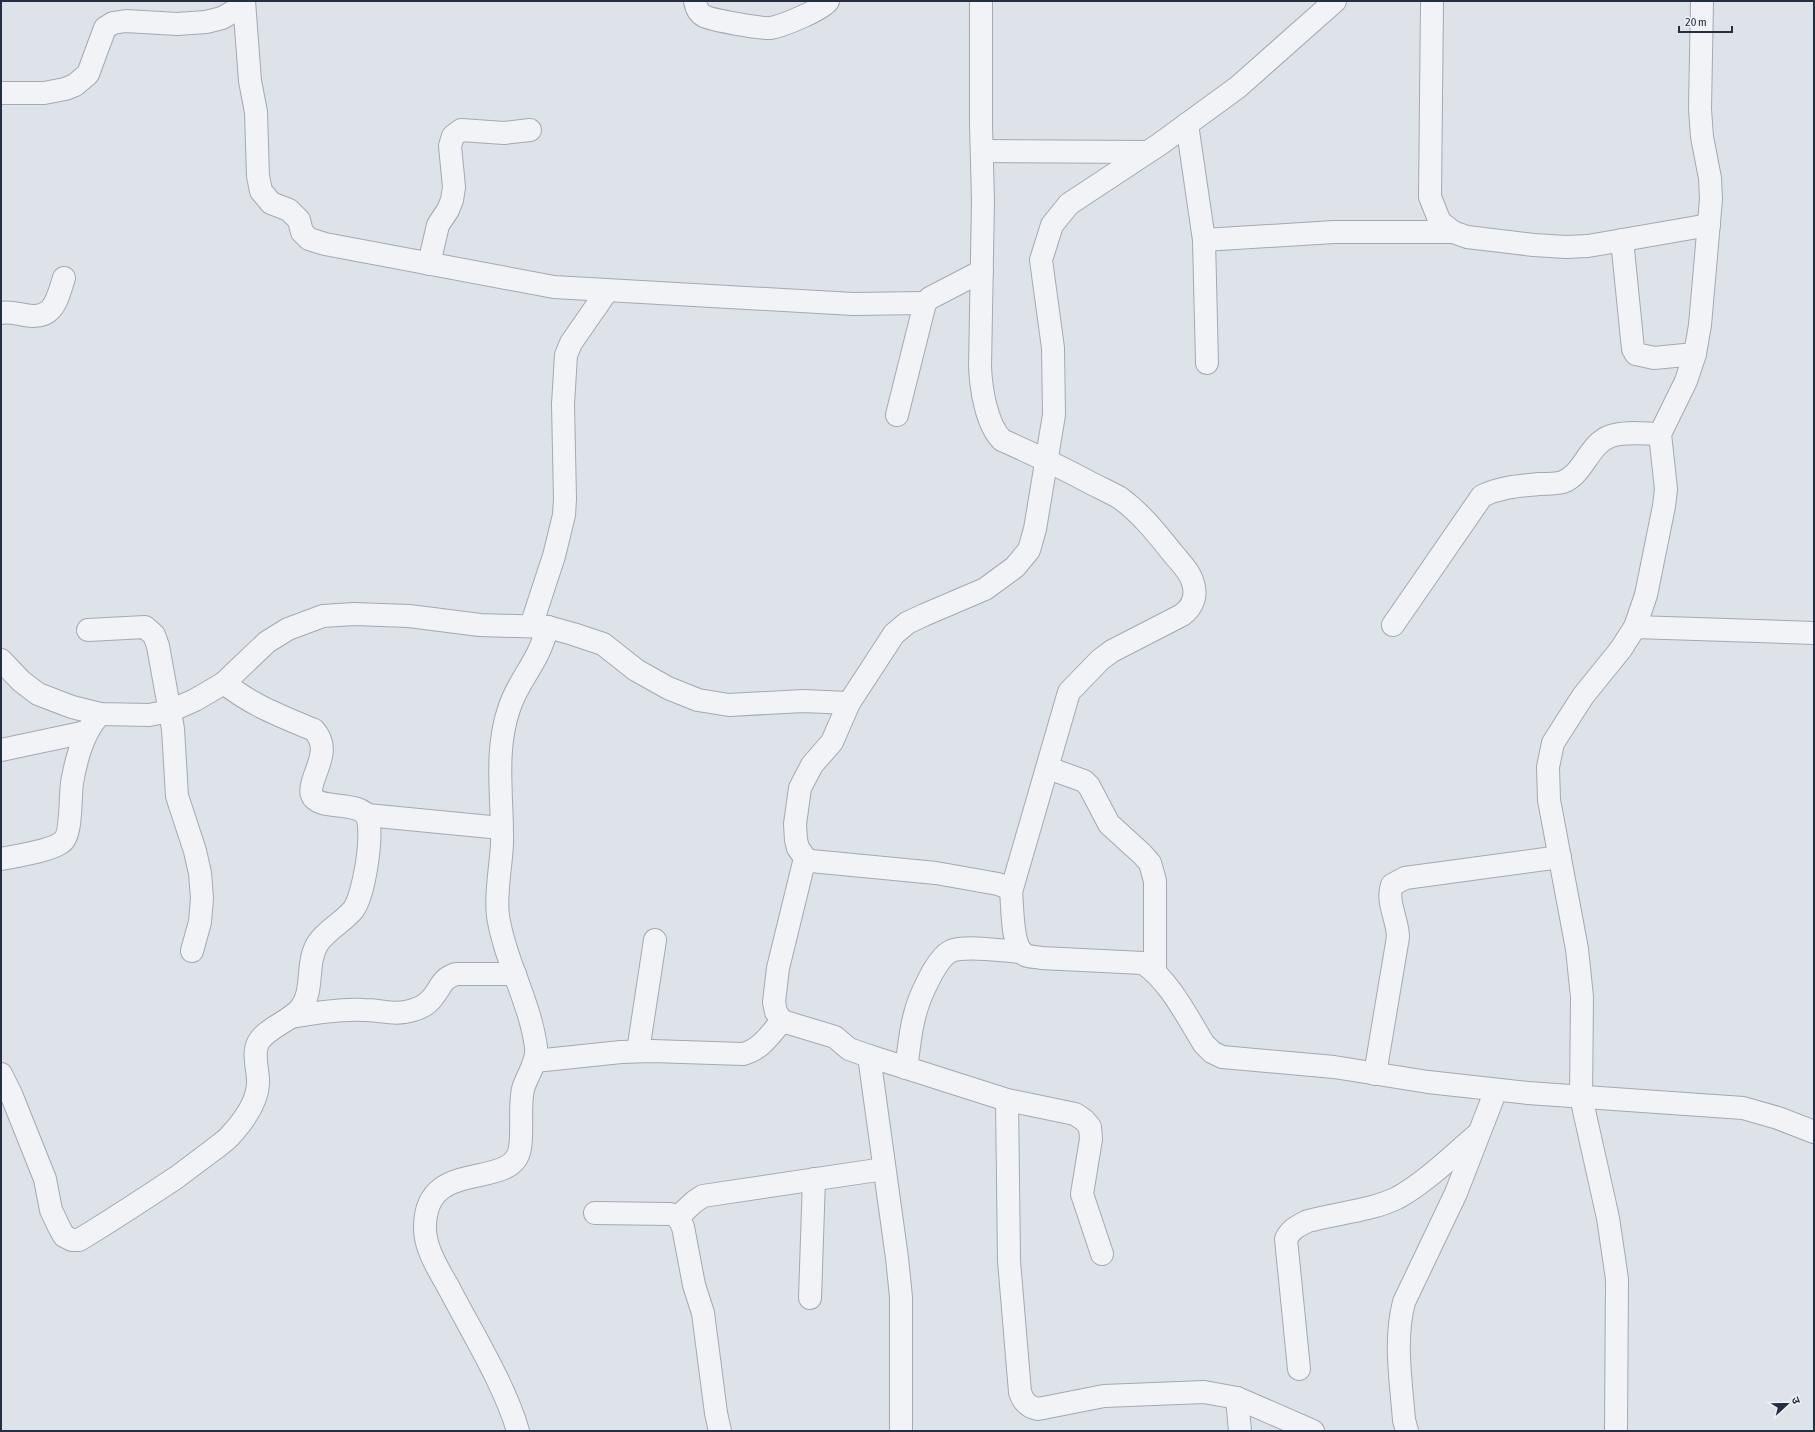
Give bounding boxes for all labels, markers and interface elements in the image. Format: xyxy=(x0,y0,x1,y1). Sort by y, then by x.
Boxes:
scale bar xyxy=(1679,8,1732,34)
text: 20 m xyxy=(1685,15,1707,29)
north arrow xyxy=(1767,1384,1807,1424)
text: उ xyxy=(1790,1395,1803,1406)

